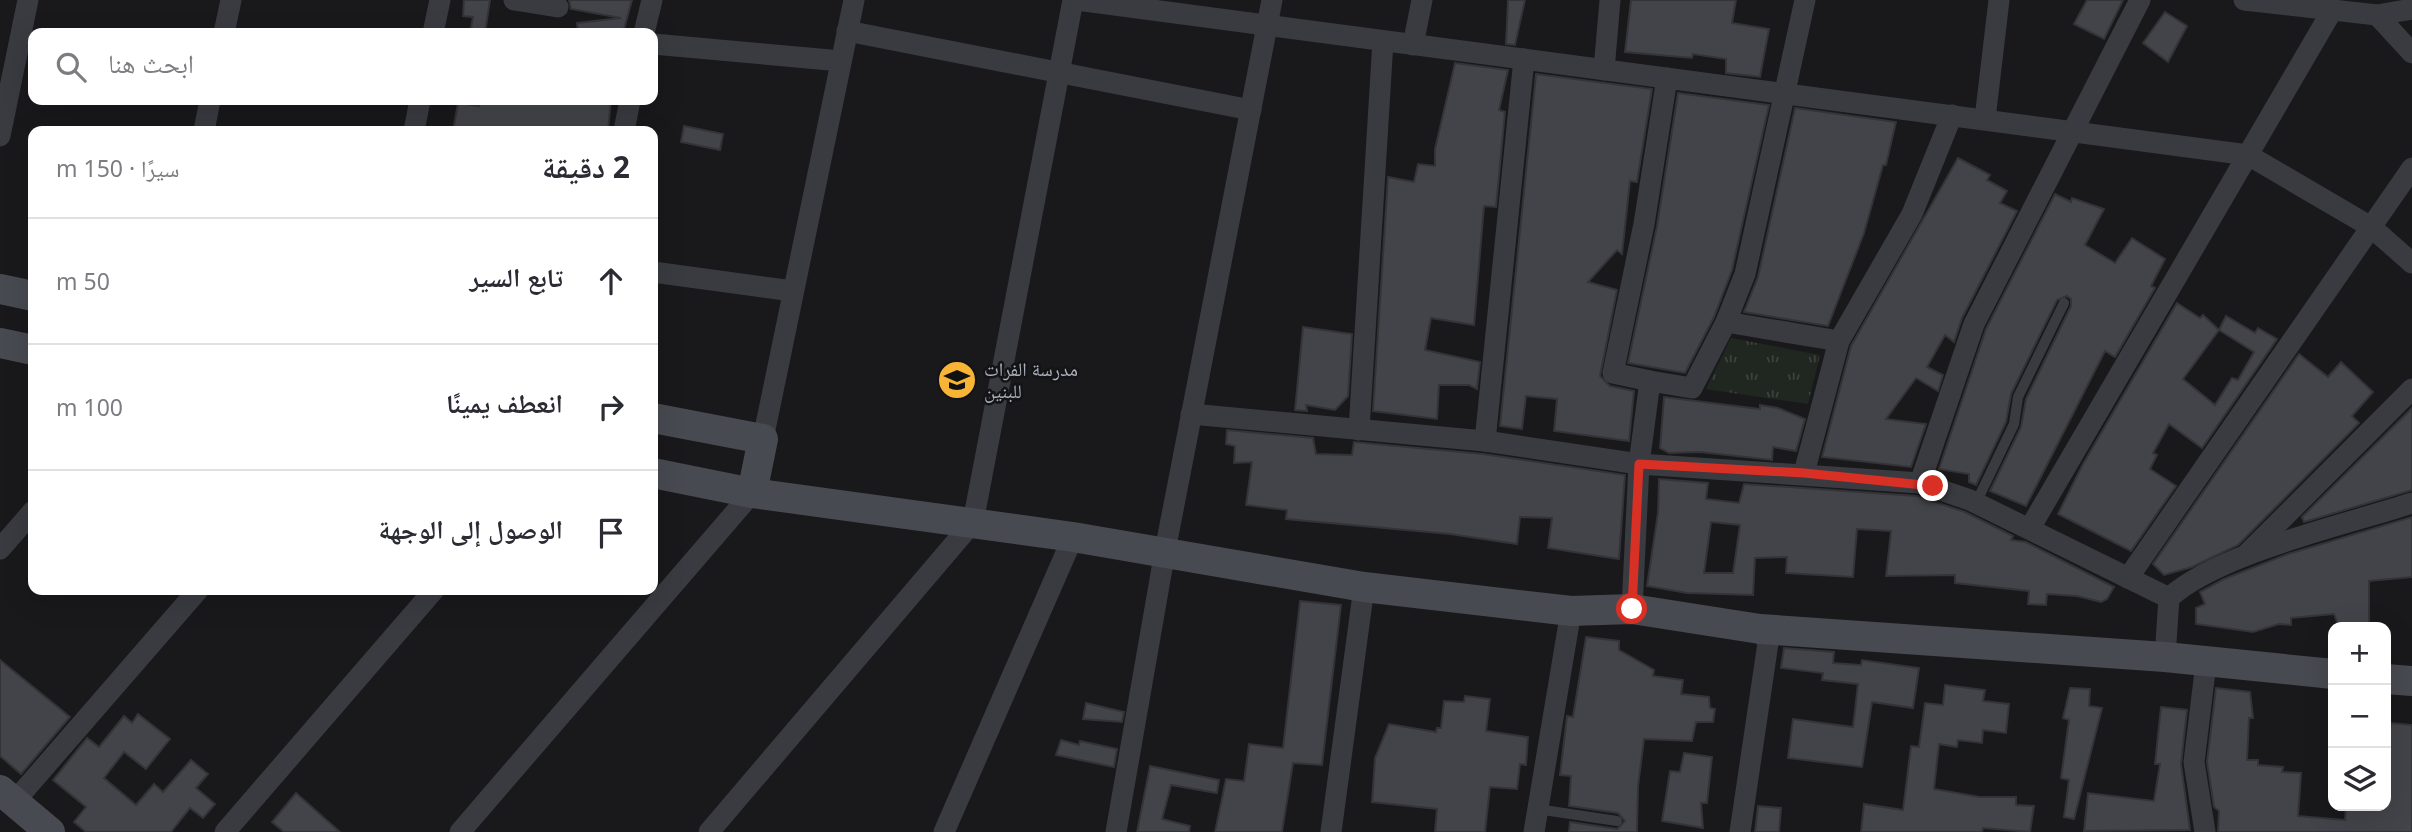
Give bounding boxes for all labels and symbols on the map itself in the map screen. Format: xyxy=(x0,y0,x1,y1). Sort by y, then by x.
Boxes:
place label: مدرسة الفرات للبنين xyxy=(984,356,1078,404)
school or university icon: مدرسة الفرات للبنين xyxy=(936,359,978,401)
route end xyxy=(1917,470,1948,501)
route start xyxy=(1616,593,1647,624)

